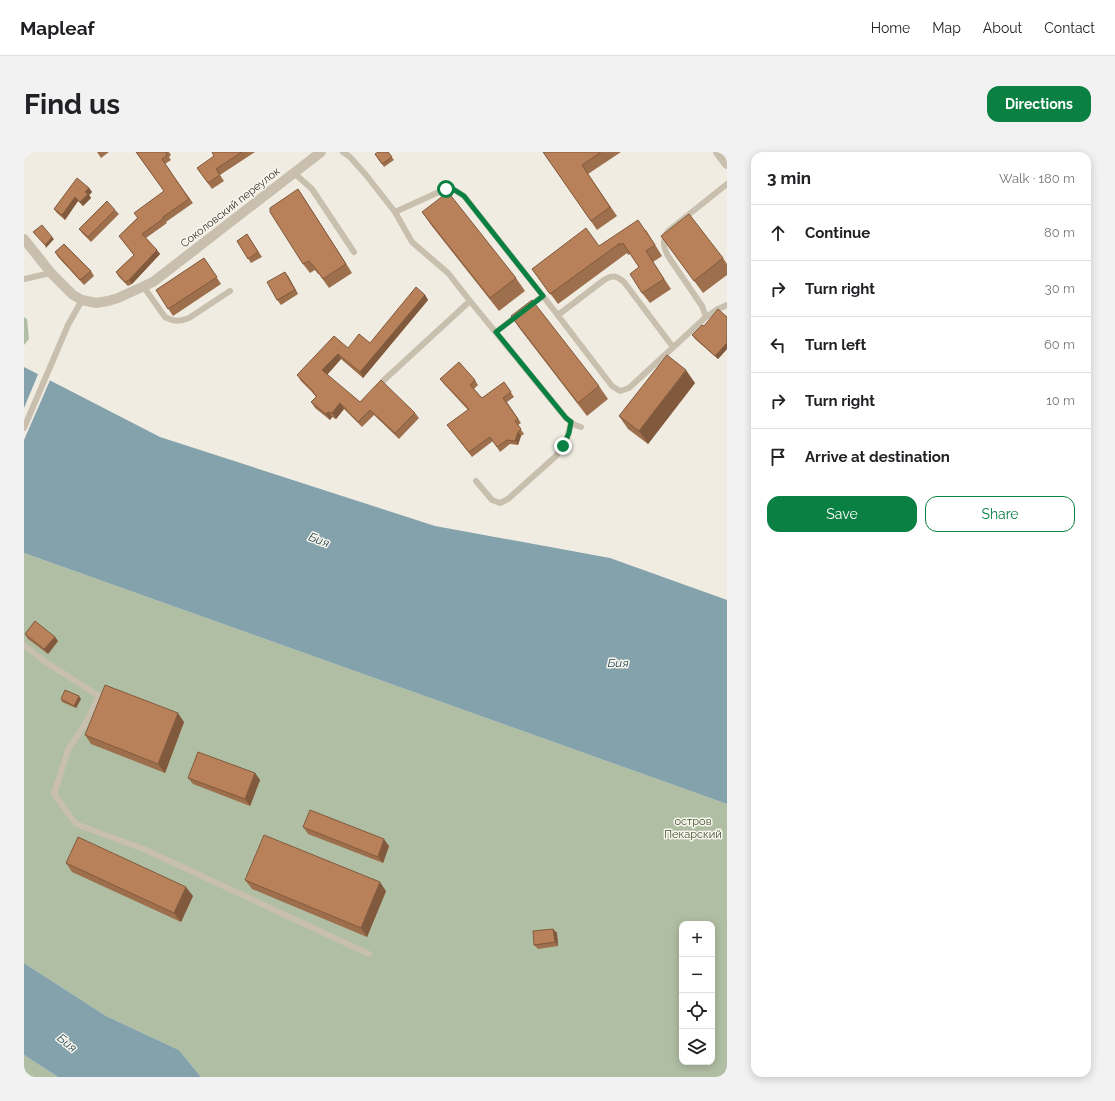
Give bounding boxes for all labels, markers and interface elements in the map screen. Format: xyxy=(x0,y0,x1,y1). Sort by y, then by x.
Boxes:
text: Mapleaf xyxy=(20,17,95,39)
text: Home xyxy=(871,20,910,36)
text: Map xyxy=(932,20,961,36)
text: About xyxy=(983,20,1022,36)
text: Contact xyxy=(1044,20,1095,36)
button: Directions xyxy=(987,86,1091,122)
text: Find us xyxy=(24,88,120,121)
street label: Соколовский переулок xyxy=(178,164,283,250)
text: 3 min xyxy=(767,168,811,188)
text: Walk · 180 m xyxy=(999,171,1075,186)
route start xyxy=(437,180,455,198)
icon: ahead xyxy=(767,222,789,244)
text: Continue xyxy=(805,224,870,242)
text: 80 m xyxy=(1044,225,1075,240)
icon: right xyxy=(767,278,789,300)
text: Turn right xyxy=(805,280,875,298)
text: 30 m xyxy=(1045,281,1075,296)
icon: left xyxy=(767,334,789,356)
text: Turn left xyxy=(805,336,866,354)
text: 60 m xyxy=(1044,337,1075,352)
icon: right xyxy=(767,390,789,412)
text: Turn right xyxy=(805,392,875,410)
text: 10 m xyxy=(1046,393,1075,408)
route end xyxy=(554,437,572,455)
icon: arrive xyxy=(767,446,789,468)
text: Arrive at destination xyxy=(805,448,950,466)
button: Save xyxy=(767,496,917,532)
button: Share xyxy=(925,496,1075,532)
water label: Бия xyxy=(307,530,332,550)
water label: Бия xyxy=(607,656,629,670)
park label: остров Пекарский xyxy=(664,815,722,841)
map controls xyxy=(679,921,715,1065)
button: + xyxy=(679,921,715,957)
button: − xyxy=(679,957,715,993)
button: locate xyxy=(679,993,715,1029)
button: layers xyxy=(679,1029,715,1065)
water label: Бия xyxy=(54,1031,80,1055)

